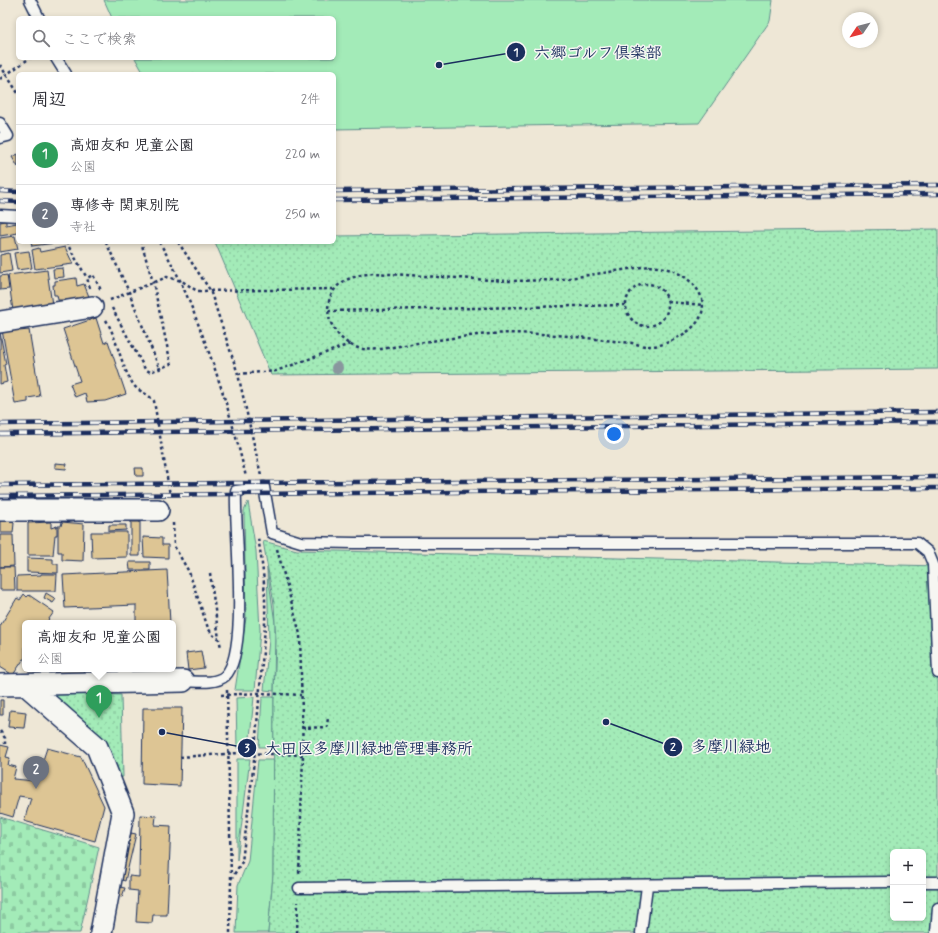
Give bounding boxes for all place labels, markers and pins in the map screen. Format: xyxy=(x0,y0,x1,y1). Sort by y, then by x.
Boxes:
callout: 六郷ゴルフ倶楽部 xyxy=(506,38,670,66)
pin: 1 xyxy=(86,685,112,718)
callout: 多摩川緑地 xyxy=(663,733,779,761)
callout: 大田区多摩川緑地管理事務所 xyxy=(237,734,481,762)
pin: 2 xyxy=(23,756,49,789)

